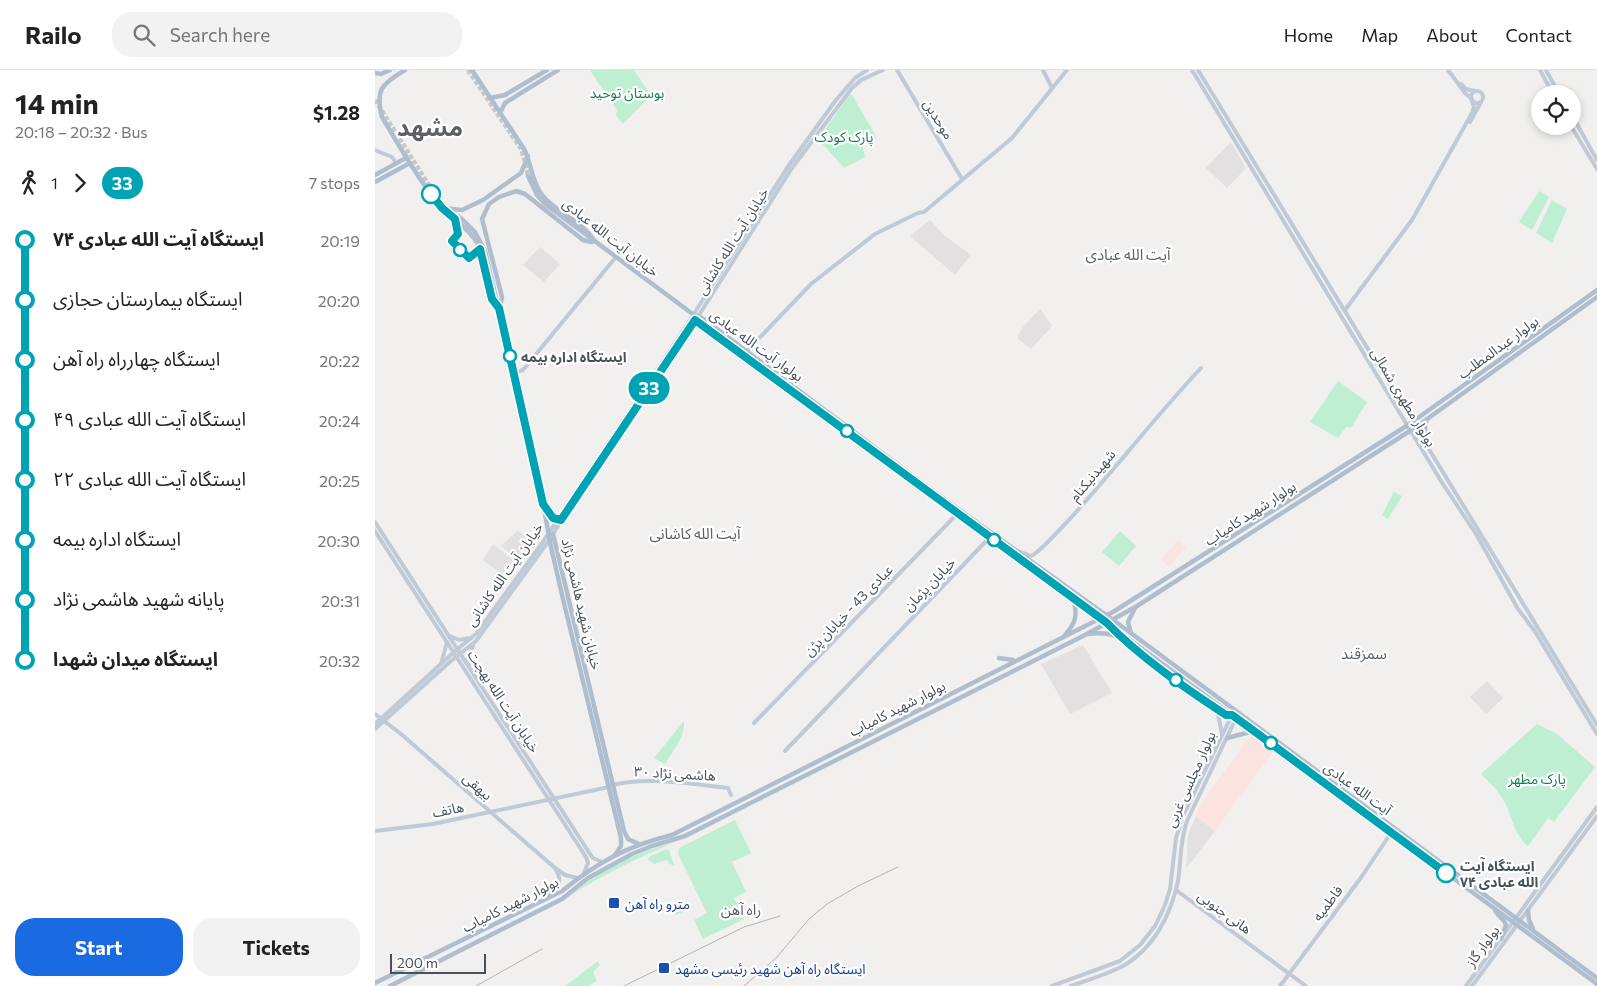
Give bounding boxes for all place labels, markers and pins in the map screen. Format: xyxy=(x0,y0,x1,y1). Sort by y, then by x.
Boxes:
unlabelled marker xyxy=(421,184,441,204)
unlabelled marker xyxy=(453,243,467,257)
place label: ایستگاه اداره بیمه xyxy=(521,348,627,366)
marker: ایستگاه اداره بیمه xyxy=(503,349,517,363)
unlabelled marker xyxy=(840,424,854,438)
unlabelled marker xyxy=(987,533,1001,547)
unlabelled marker xyxy=(1169,673,1183,687)
unlabelled marker xyxy=(1264,736,1278,750)
place label: ایستگاه آیت الله عبادی ۷۴ xyxy=(1460,857,1538,890)
marker: ایستگاه آیت الله عبادی ۷۴ xyxy=(1436,863,1456,883)
place label: مترو راه آهن xyxy=(625,895,690,913)
marker: مترو راه آهن xyxy=(607,896,621,910)
place label: ایستگاه راه آهن شهید رئیسی مشهد xyxy=(675,960,866,978)
marker: ایستگاه راه آهن شهید رئیسی مشهد xyxy=(657,961,671,975)

